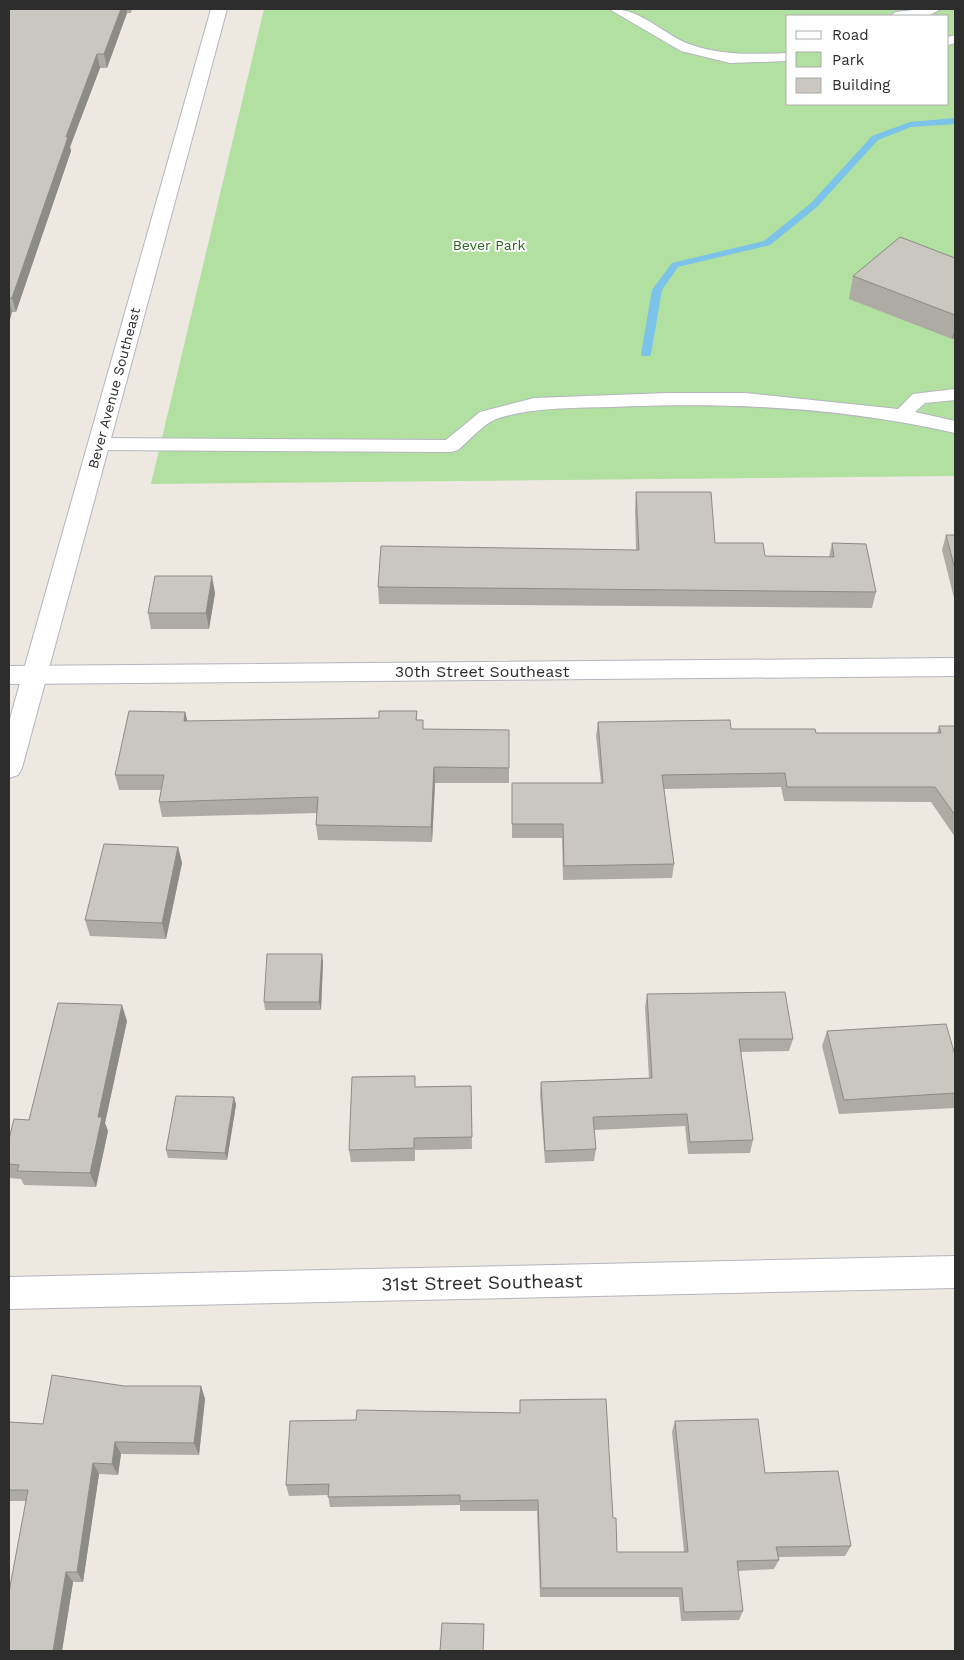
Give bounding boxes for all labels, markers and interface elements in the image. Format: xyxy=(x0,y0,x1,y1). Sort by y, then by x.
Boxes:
legend xyxy=(786,15,949,105)
text: Road xyxy=(832,26,869,44)
text: Park xyxy=(832,51,865,69)
text: Building xyxy=(832,76,890,94)
park label: Bever Park xyxy=(453,237,525,253)
street label: Bever Avenue Southeast xyxy=(85,306,143,470)
street label: 30th Street Southeast xyxy=(395,662,570,681)
street label: 31st Street Southeast xyxy=(381,1269,583,1296)

